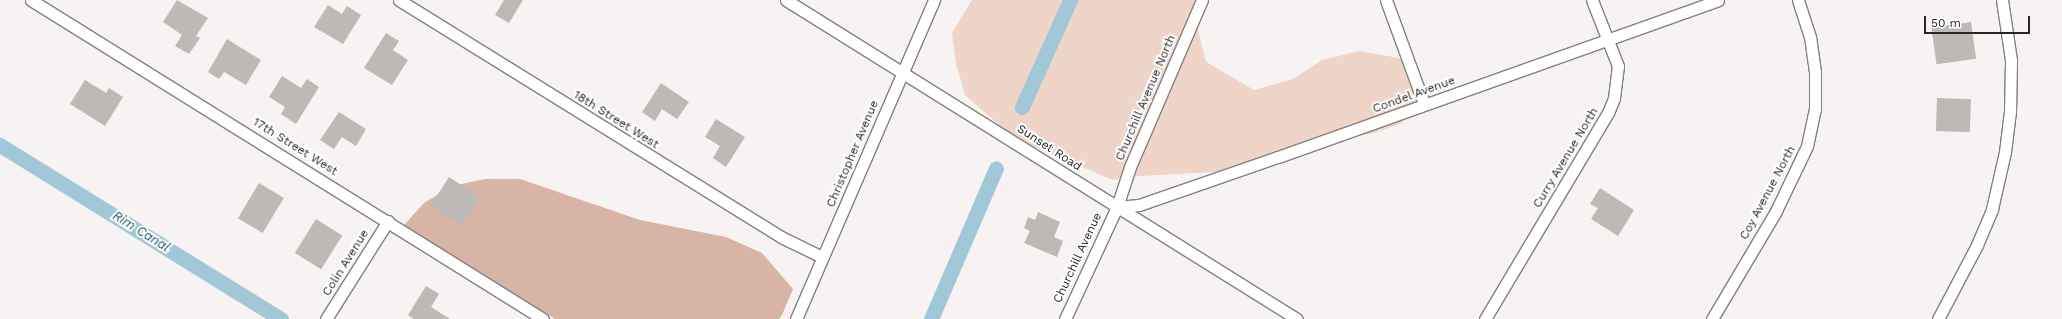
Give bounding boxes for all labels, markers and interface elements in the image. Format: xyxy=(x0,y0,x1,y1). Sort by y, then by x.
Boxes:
scale bar xyxy=(1926,8,2032,34)
text: 50 m xyxy=(1931,16,1961,30)
street label: Churchill Avenue North xyxy=(1113,33,1179,163)
street label: Condel Avenue xyxy=(1370,73,1458,117)
street label: 18th Street West xyxy=(571,88,661,152)
street label: Christopher Avenue xyxy=(824,98,882,210)
street label: Curry Avenue North xyxy=(1530,105,1602,211)
street label: 17th Street West xyxy=(250,115,340,179)
street label: Sunset Road xyxy=(1014,122,1084,174)
street label: Coy Avenue North xyxy=(1737,143,1799,243)
water label: Rim Canal xyxy=(110,208,172,256)
street label: Churchill Avenue xyxy=(1051,210,1105,306)
street label: Colin Avenue xyxy=(320,227,372,299)

